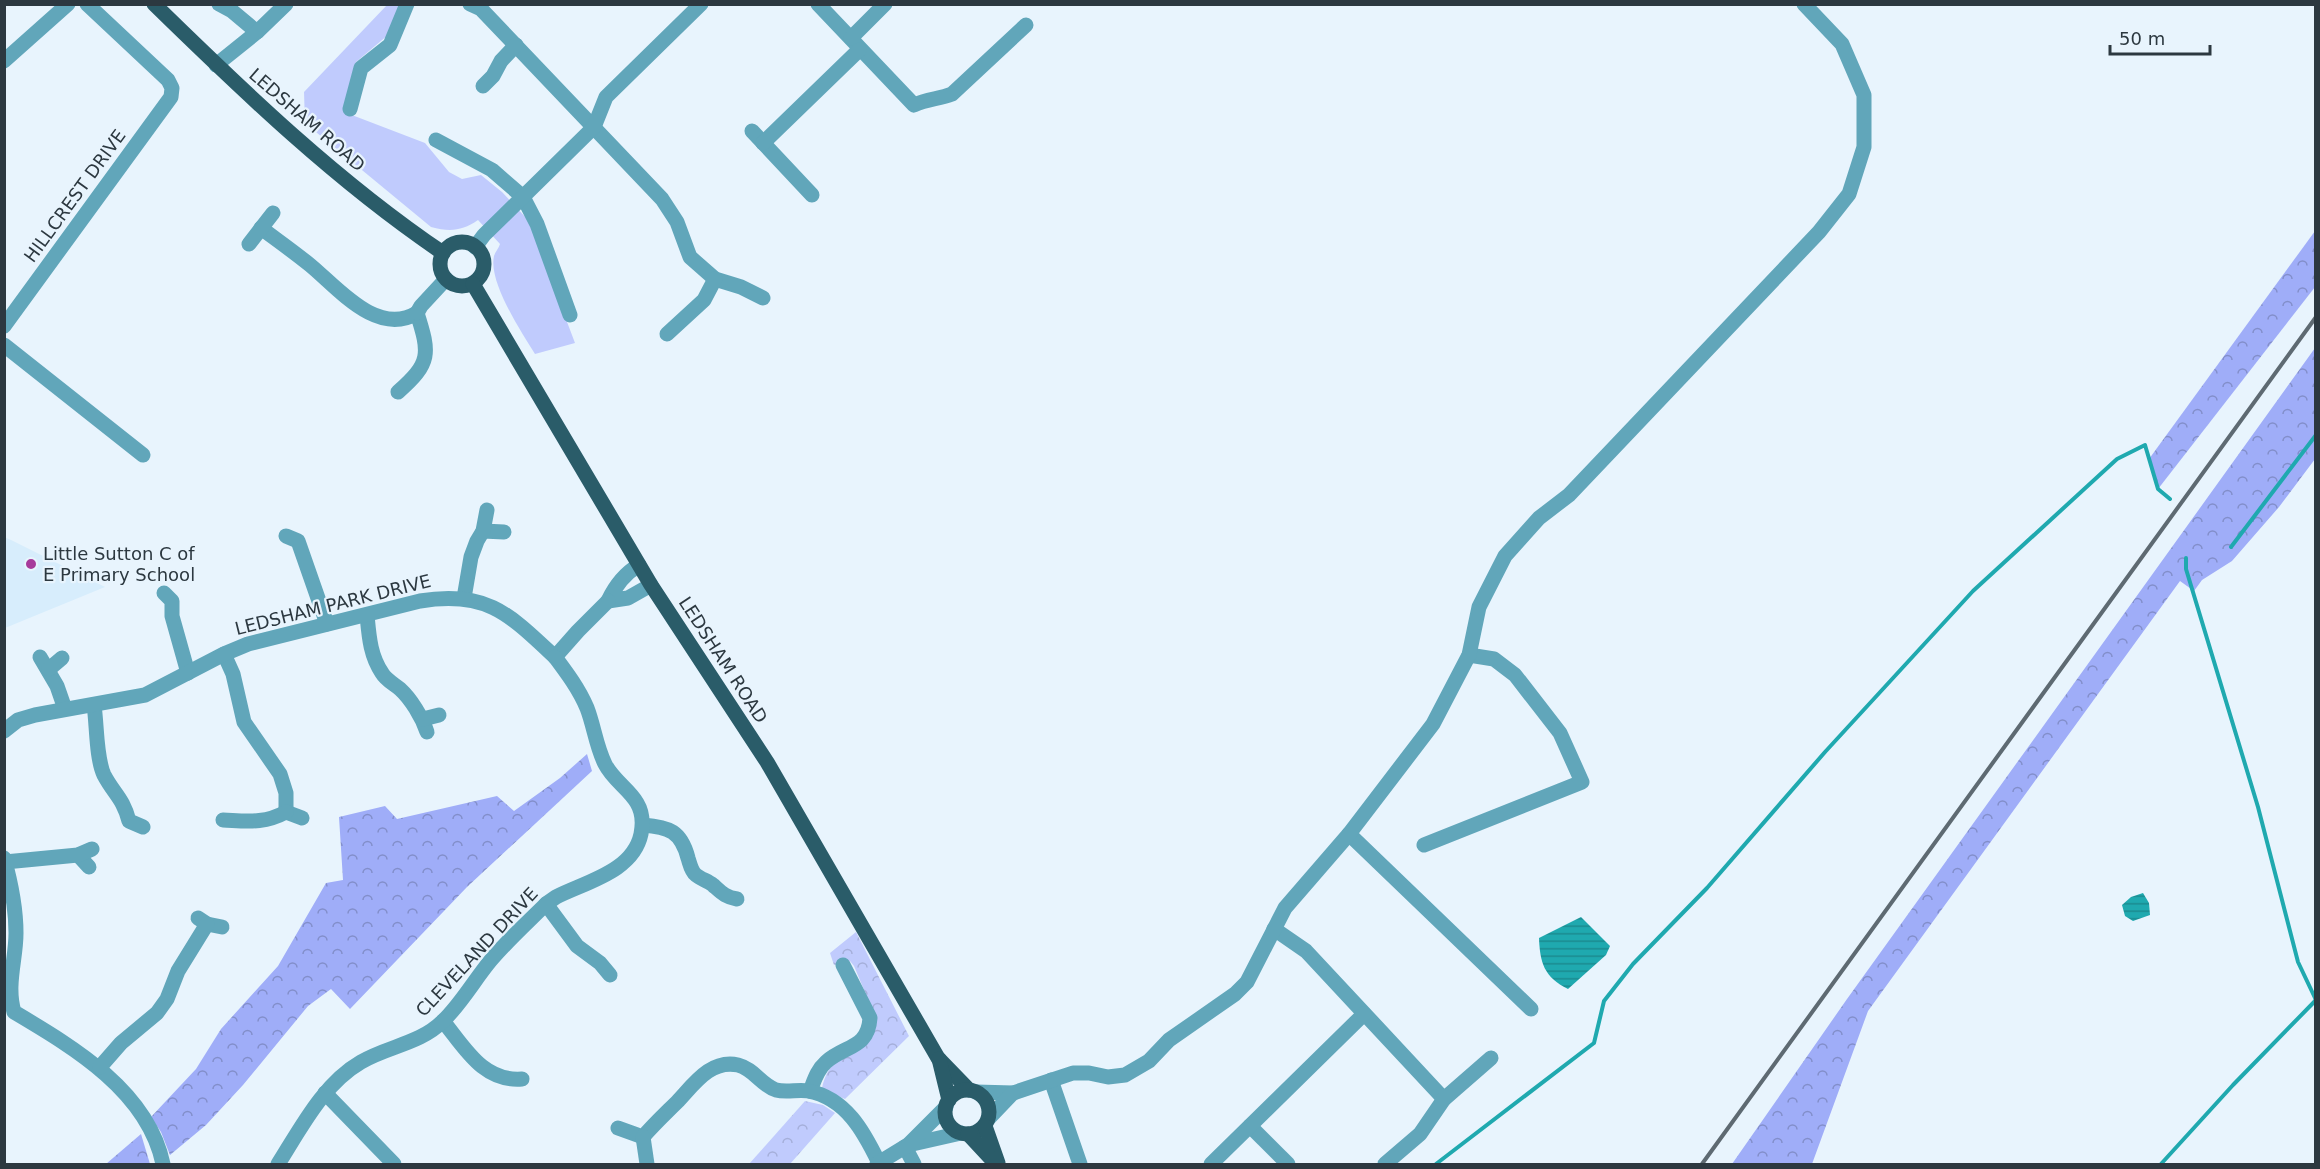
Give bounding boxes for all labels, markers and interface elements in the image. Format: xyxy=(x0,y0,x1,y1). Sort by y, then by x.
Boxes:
scale bar xyxy=(2110,18,2210,56)
text: 50 m xyxy=(2119,28,2165,49)
street label: LEDSHAM ROAD xyxy=(245,64,369,176)
street label: HILLCREST DRIVE xyxy=(19,125,130,266)
place label: Little Sutton C of E Primary School xyxy=(43,543,195,585)
marker: Little Sutton C of E Primary School xyxy=(24,557,38,571)
street label: LEDSHAM PARK DRIVE xyxy=(233,570,433,639)
street label: LEDSHAM ROAD xyxy=(675,593,772,727)
street label: CLEVELAND DRIVE xyxy=(411,883,542,1021)

